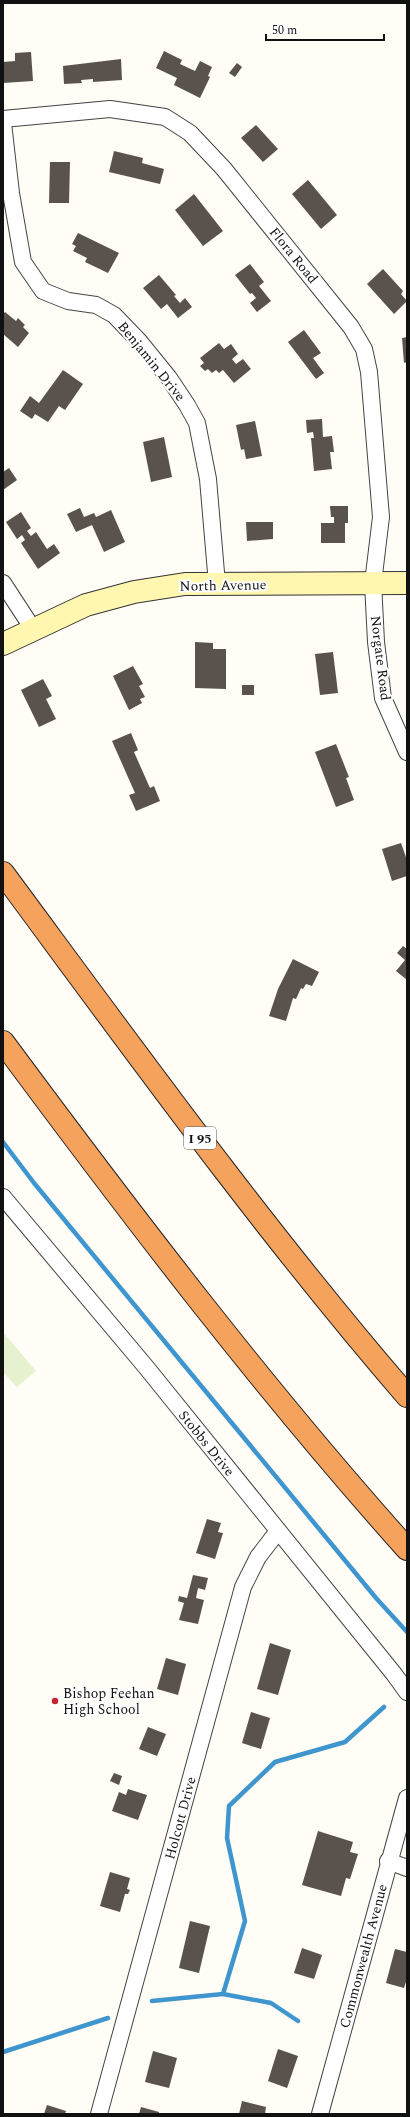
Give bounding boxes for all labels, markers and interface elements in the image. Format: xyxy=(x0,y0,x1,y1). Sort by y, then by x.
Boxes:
scale bar xyxy=(266,16,384,42)
text: 50 m xyxy=(272,21,297,40)
street label: Flora Road xyxy=(264,222,323,288)
street label: Benjamin Drive xyxy=(113,317,191,406)
street label: North Avenue xyxy=(179,574,267,597)
street label: Norgate Road xyxy=(365,614,396,702)
road number: I 95 xyxy=(184,1127,216,1149)
street label: Stobbs Drive xyxy=(173,1406,240,1481)
place label: Bishop Feehan High School xyxy=(63,1683,155,1720)
marker: Bishop Feehan High School xyxy=(50,1696,60,1706)
street label: Holcott Drive xyxy=(159,1774,202,1862)
street label: Commonwealth Avenue xyxy=(334,1881,393,2031)

